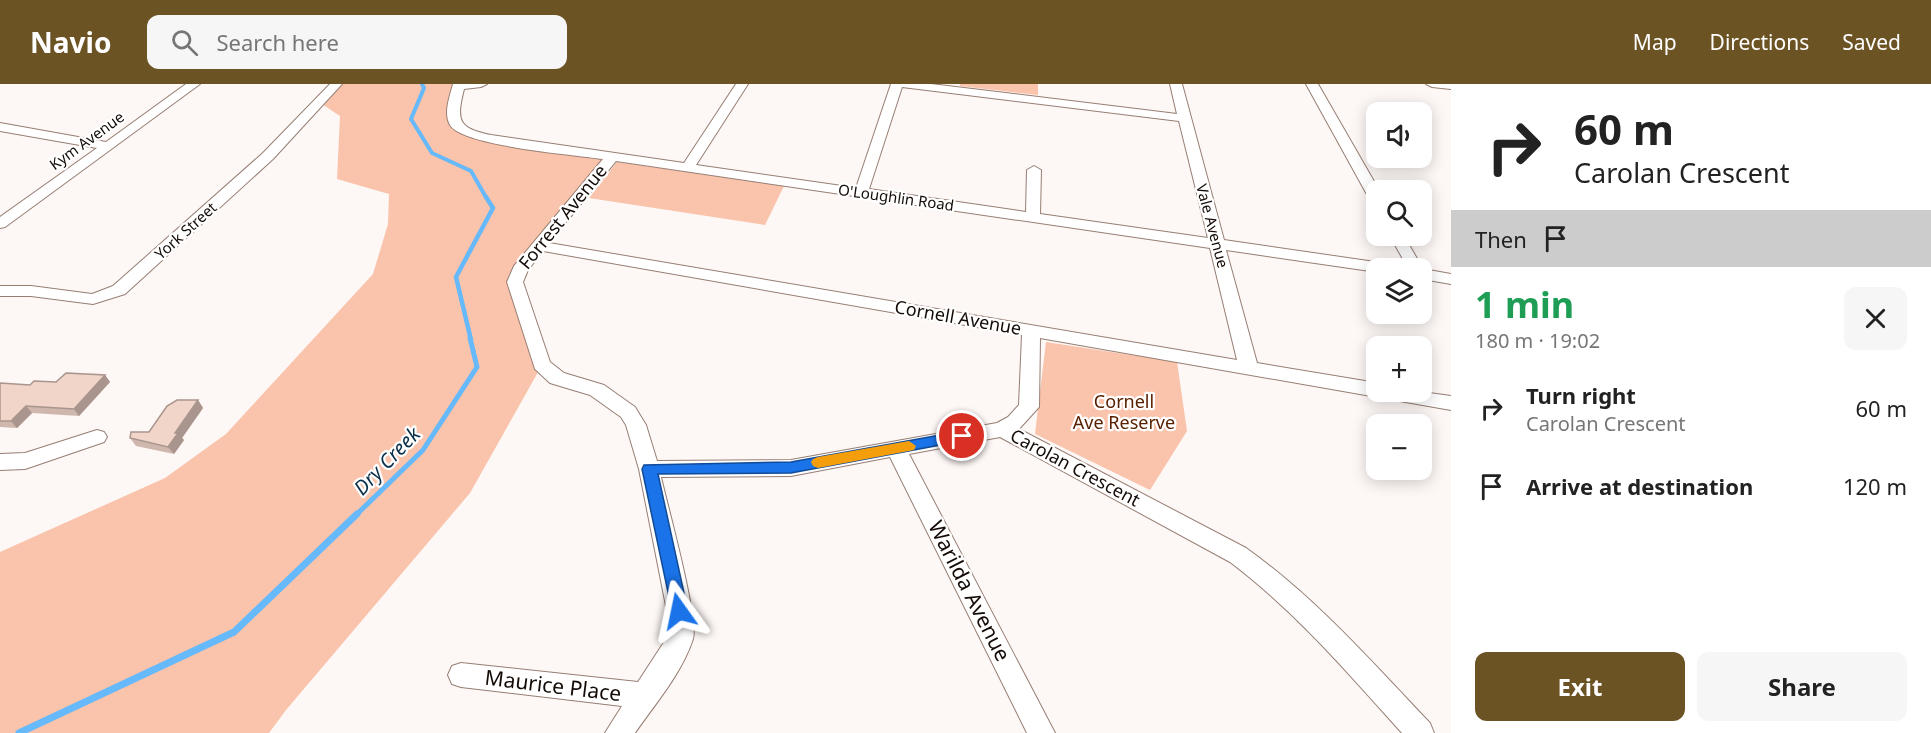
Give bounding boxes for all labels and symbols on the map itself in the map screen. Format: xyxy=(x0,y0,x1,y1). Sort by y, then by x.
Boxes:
street label: Kym Avenue xyxy=(45,106,128,174)
street label: Forrest Avenue xyxy=(513,159,612,274)
street label: O'Loughlin Road xyxy=(837,179,955,215)
street label: Vale Avenue xyxy=(1192,182,1234,270)
street label: York Street xyxy=(150,197,221,263)
street label: Cornell Avenue xyxy=(893,294,1023,340)
park label: Cornell Ave Reserve xyxy=(1073,389,1175,434)
pin xyxy=(936,410,987,461)
water label: Dry Creek xyxy=(347,420,427,501)
street label: Carolan Crescent xyxy=(1006,423,1145,512)
street label: Warilda Avenue xyxy=(922,515,1017,666)
position arrow xyxy=(647,579,711,643)
street label: Maurice Place xyxy=(483,663,623,707)

